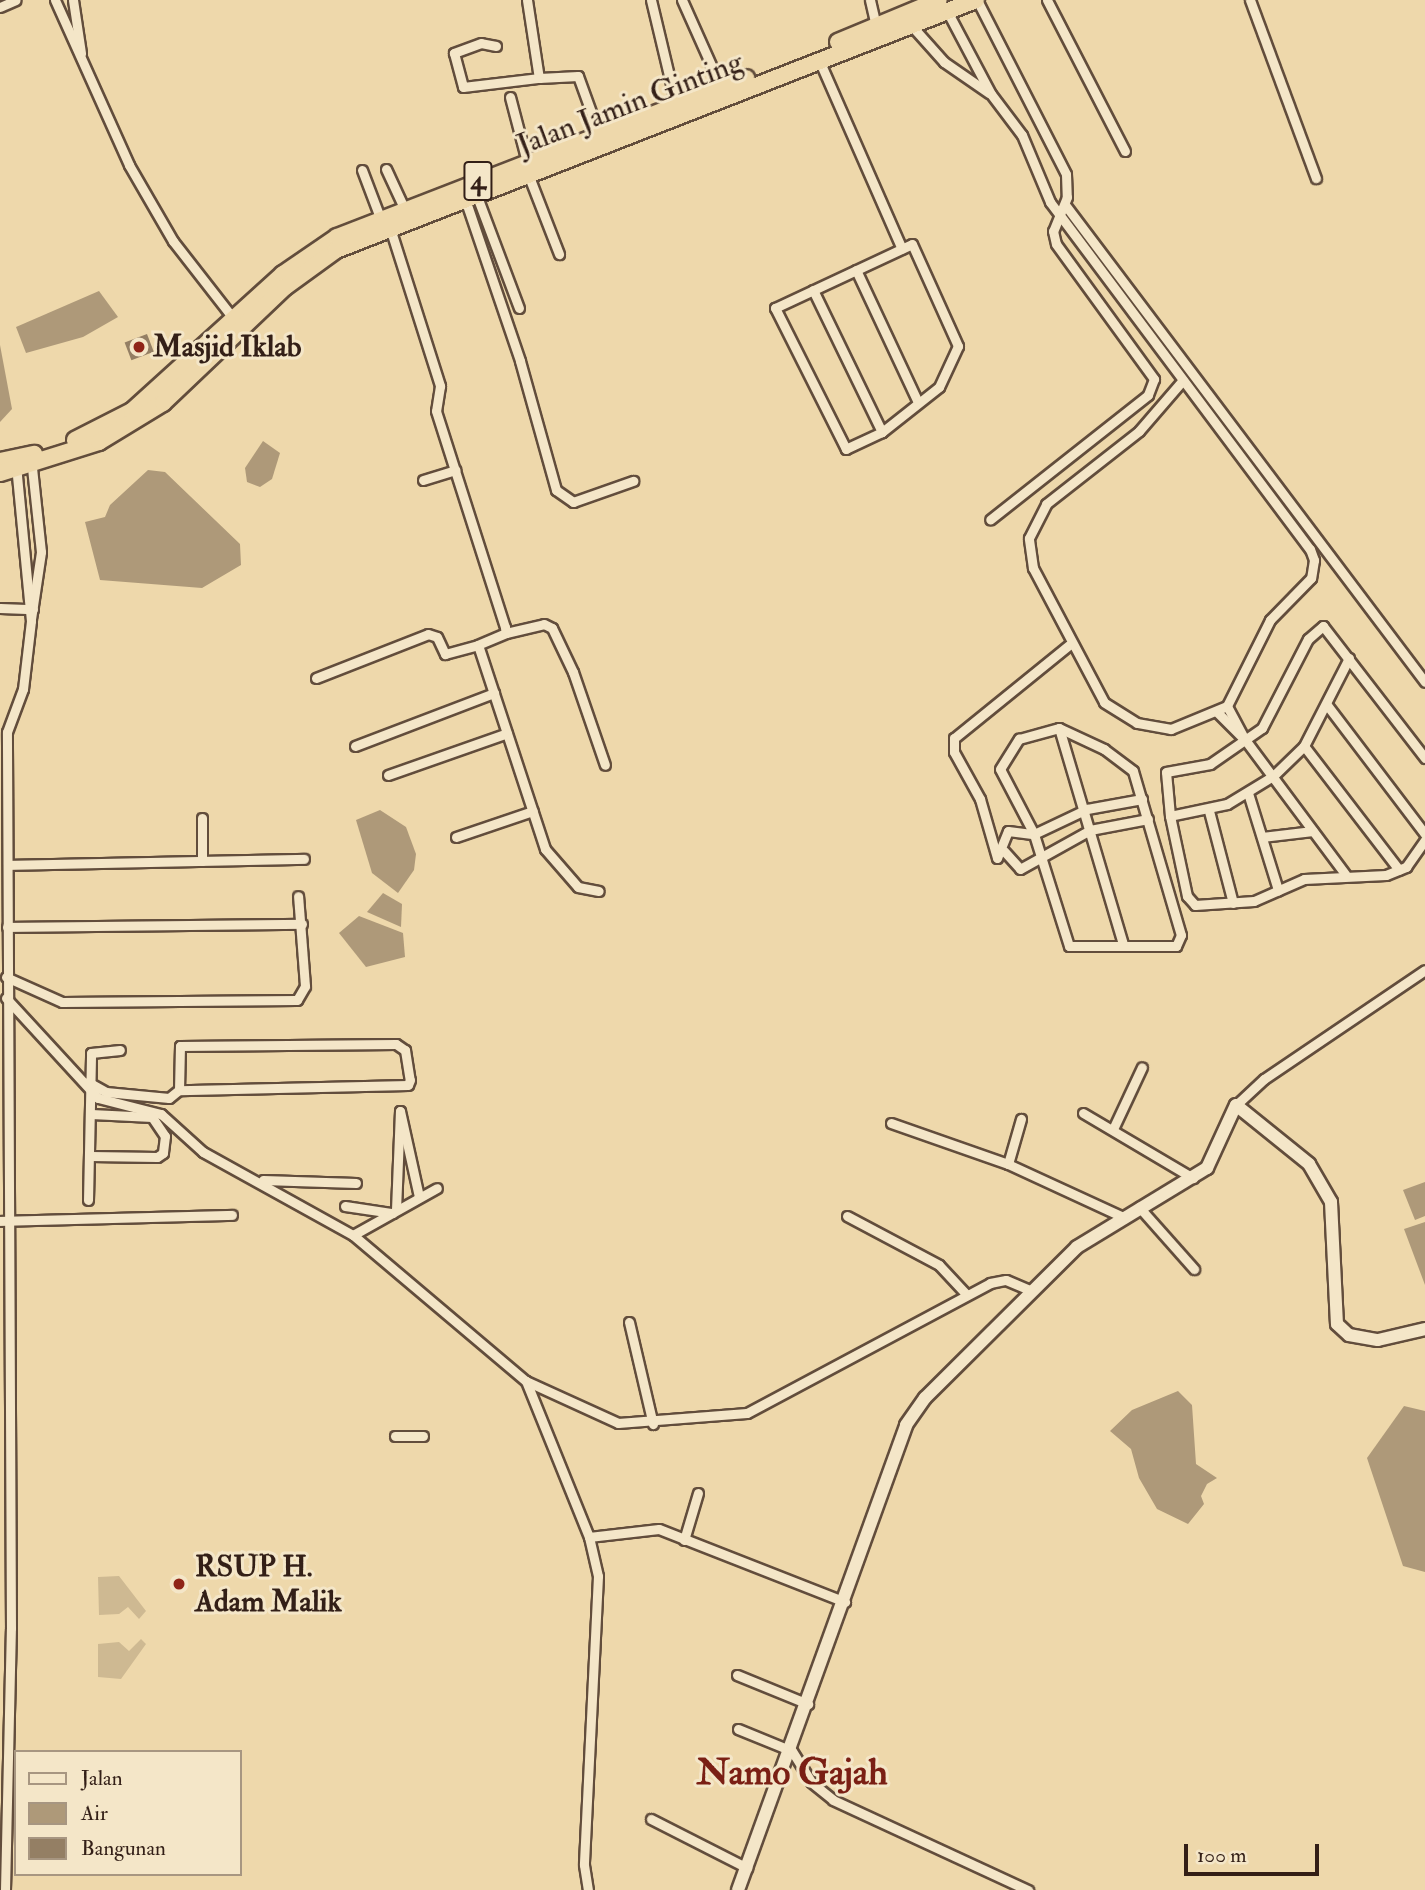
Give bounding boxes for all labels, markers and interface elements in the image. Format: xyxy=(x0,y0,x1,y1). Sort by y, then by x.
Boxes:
street label: Jalan Jamin Ginting xyxy=(512,44,748,164)
road number: 4 xyxy=(462,156,494,206)
place label: Masjid Iklab xyxy=(153,329,302,365)
marker: Masjid Iklab xyxy=(131,339,147,355)
place label: RSUP H. Adam Malik xyxy=(195,1549,342,1620)
marker: RSUP H. Adam Malik xyxy=(169,1574,189,1594)
legend xyxy=(14,1750,242,1876)
district label: Namo Gajah xyxy=(696,1751,888,1795)
text: Jalan xyxy=(81,1765,123,1792)
text: Air xyxy=(81,1800,108,1827)
scale bar xyxy=(1187,1830,1322,1874)
text: Bangunan xyxy=(81,1835,166,1862)
text: 100 m xyxy=(1197,1842,1247,1869)

